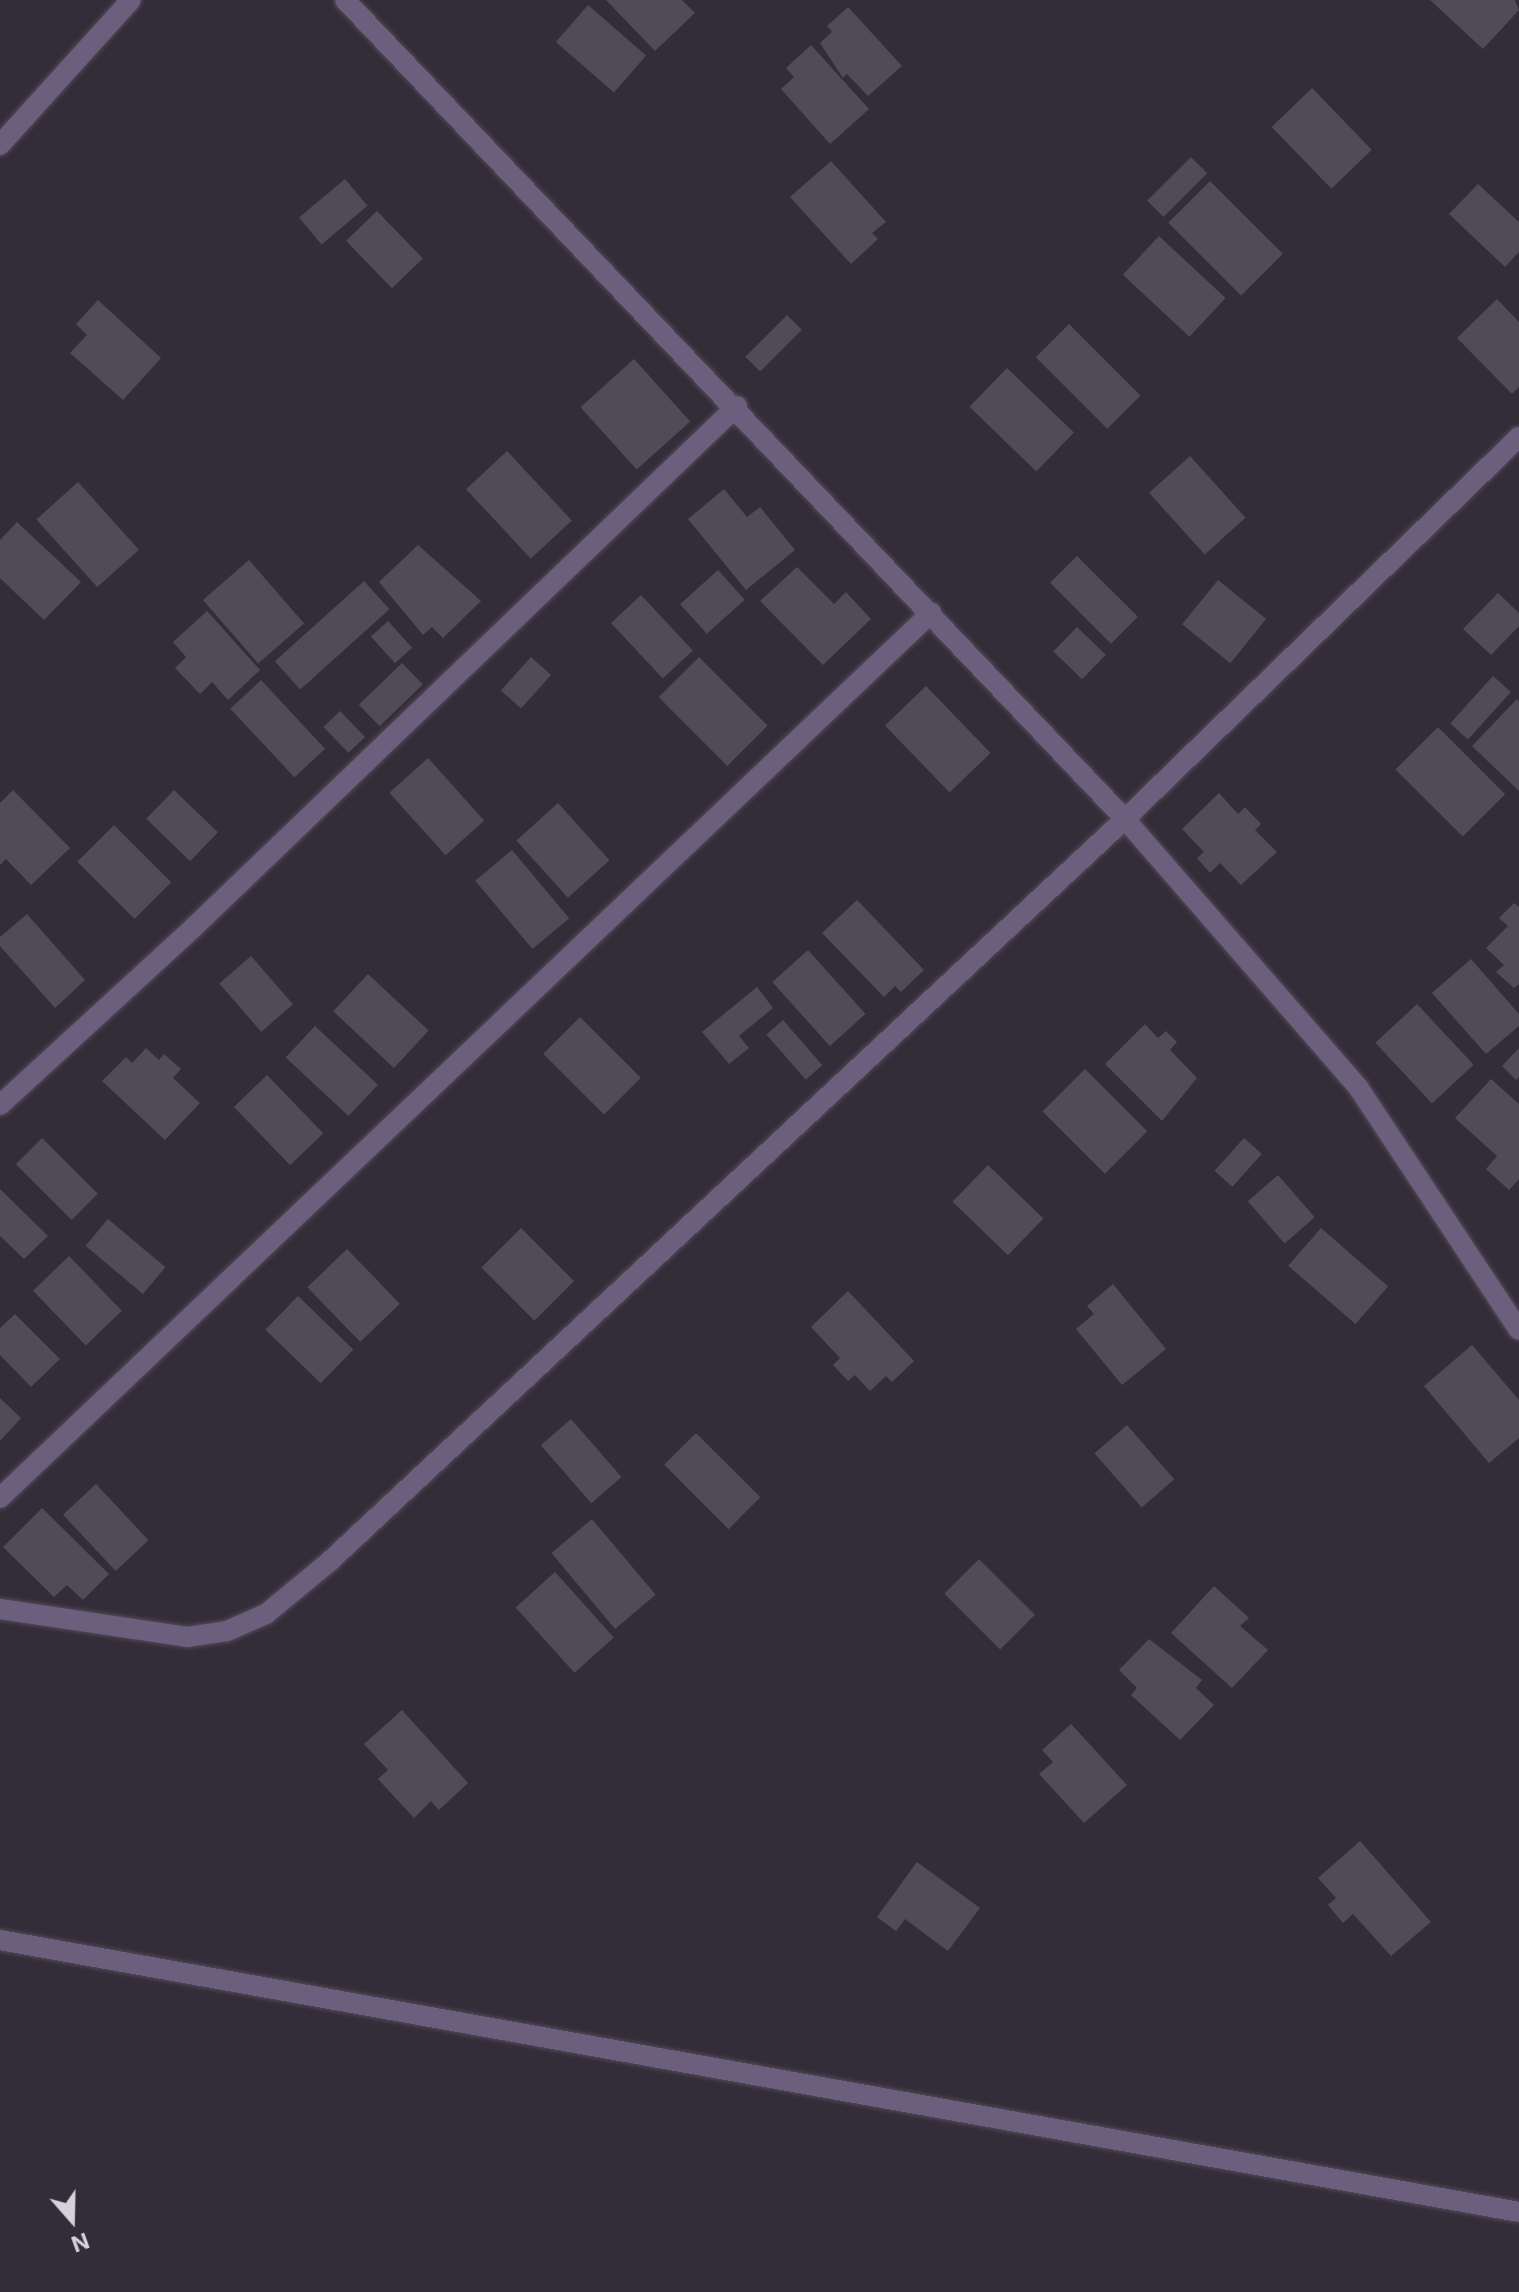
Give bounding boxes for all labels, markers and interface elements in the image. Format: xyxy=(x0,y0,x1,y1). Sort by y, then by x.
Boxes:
north arrow xyxy=(32,2180,112,2260)
text: N xyxy=(68,2227,93,2258)

